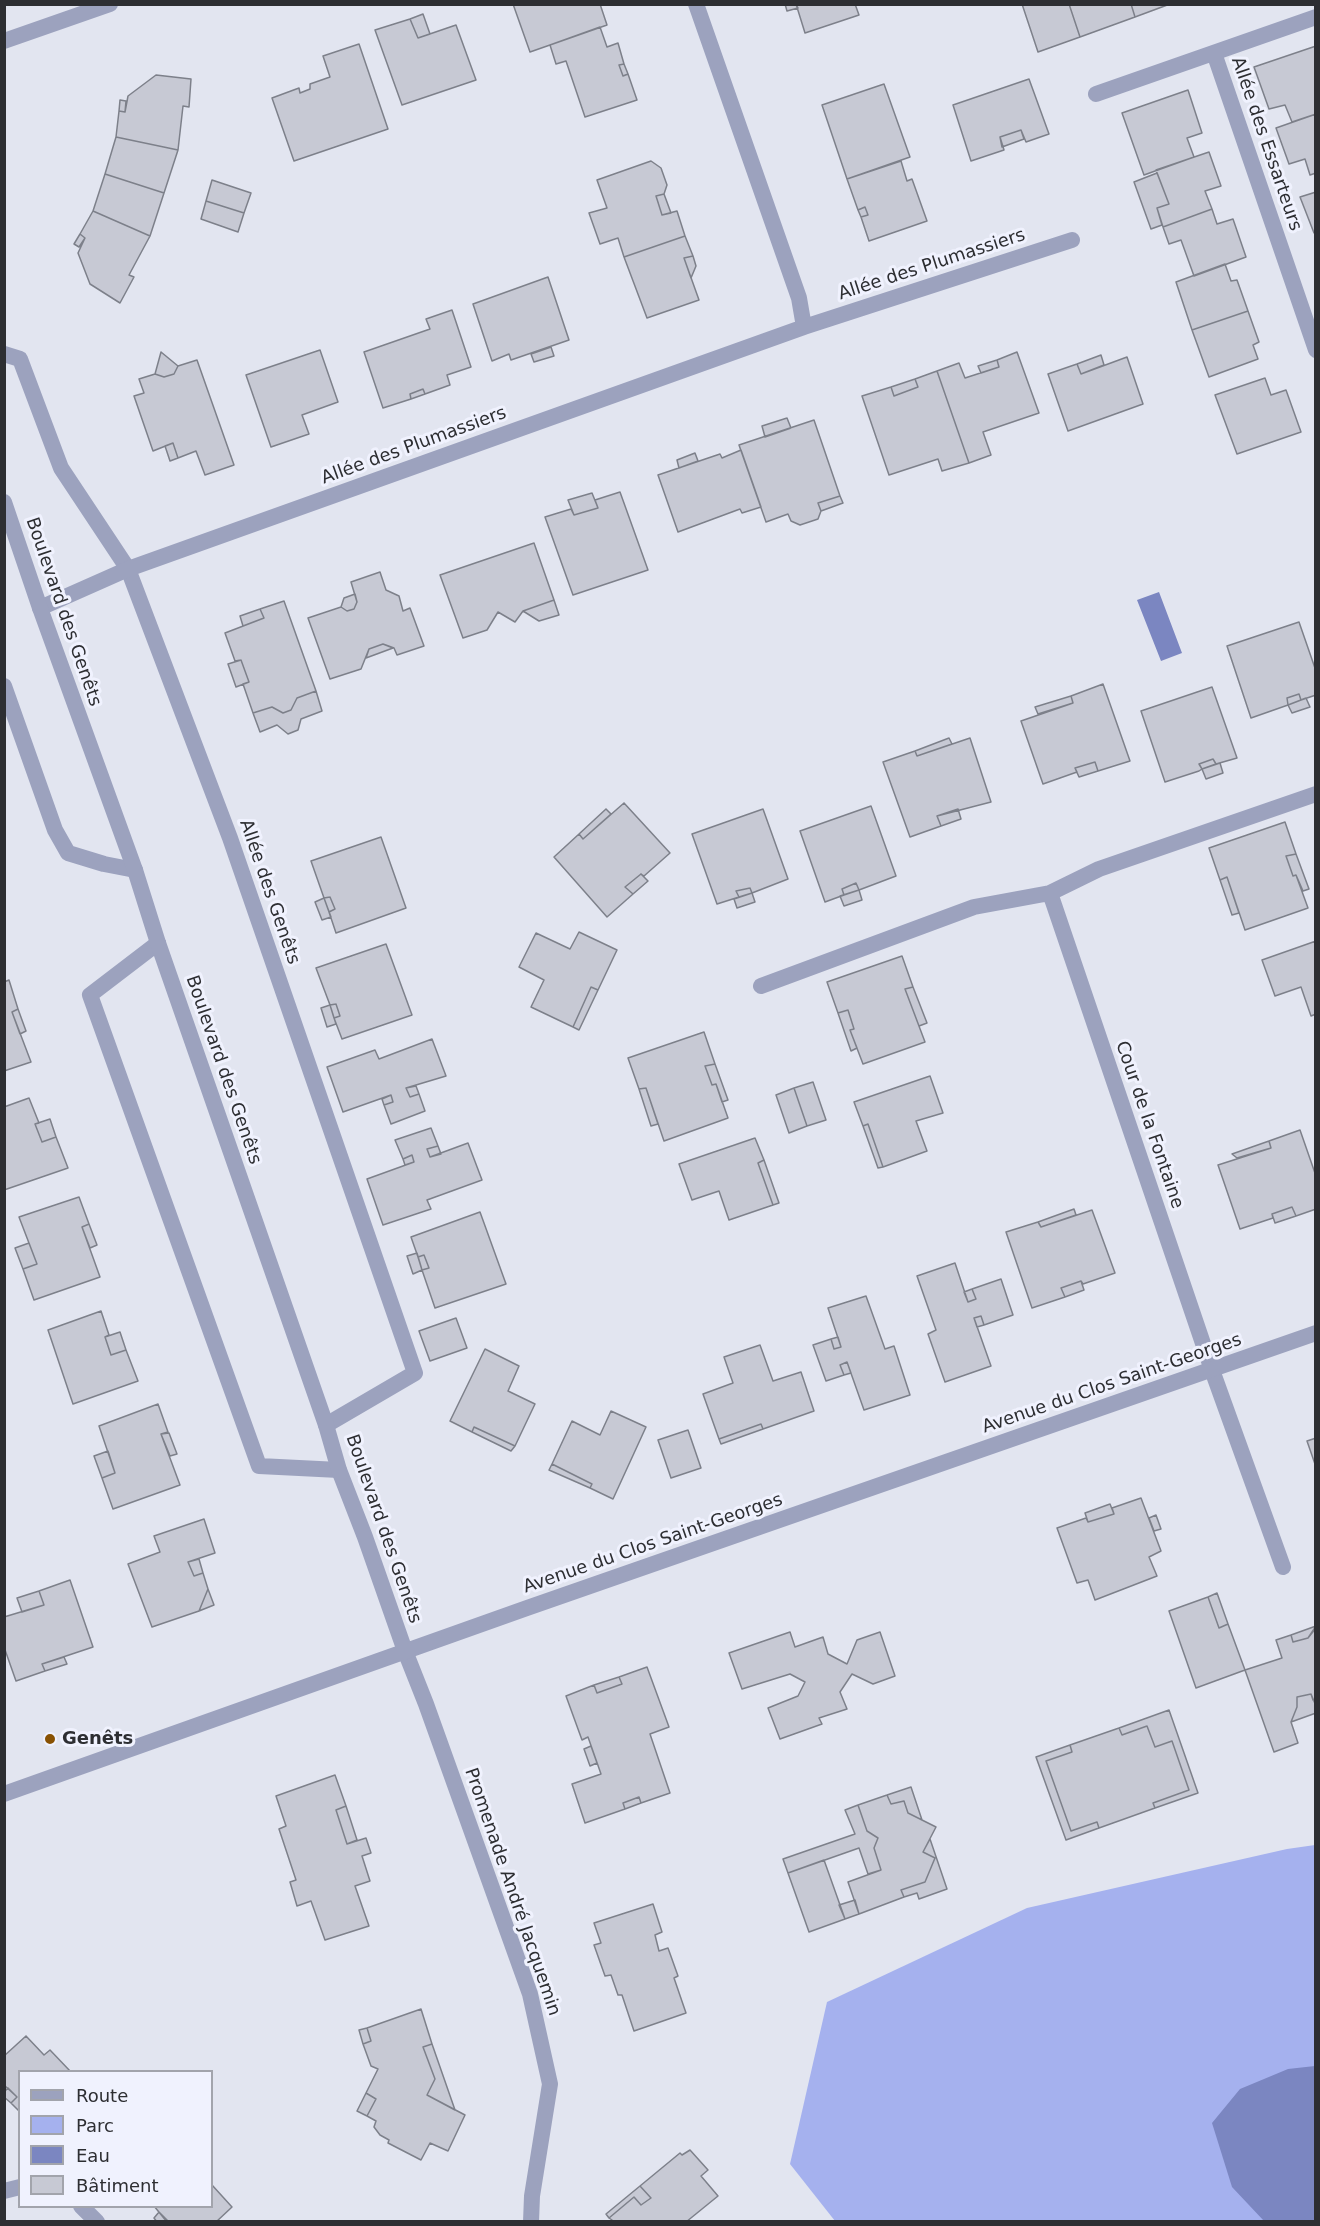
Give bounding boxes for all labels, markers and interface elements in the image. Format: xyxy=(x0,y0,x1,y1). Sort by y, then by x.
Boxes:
street label: Allée des Essarteurs xyxy=(1226,54,1306,234)
street label: Allée des Plumassiers xyxy=(836,225,1028,305)
street label: Allée des Plumassiers xyxy=(319,402,509,490)
street label: Boulevard des Genêts xyxy=(21,515,105,709)
street label: Allée des Genêts xyxy=(234,817,304,967)
street label: Boulevard des Genêts xyxy=(181,973,265,1167)
street label: Cour de la Fontaine xyxy=(1110,1038,1188,1212)
street label: Avenue du Clos Saint-Georges xyxy=(979,1329,1245,1439)
street label: Boulevard des Genêts xyxy=(341,1432,425,1626)
street label: Avenue du Clos Saint-Georges xyxy=(520,1489,786,1599)
place label: Genêts xyxy=(62,1728,133,1750)
marker: Genêts xyxy=(43,1732,57,1746)
street label: Promenade André Jacquemin xyxy=(459,1765,565,2019)
legend xyxy=(18,2070,213,2208)
text: Route xyxy=(76,2085,128,2106)
text: Parc xyxy=(76,2115,114,2136)
text: Eau xyxy=(76,2145,110,2166)
text: Bâtiment xyxy=(76,2175,159,2196)

